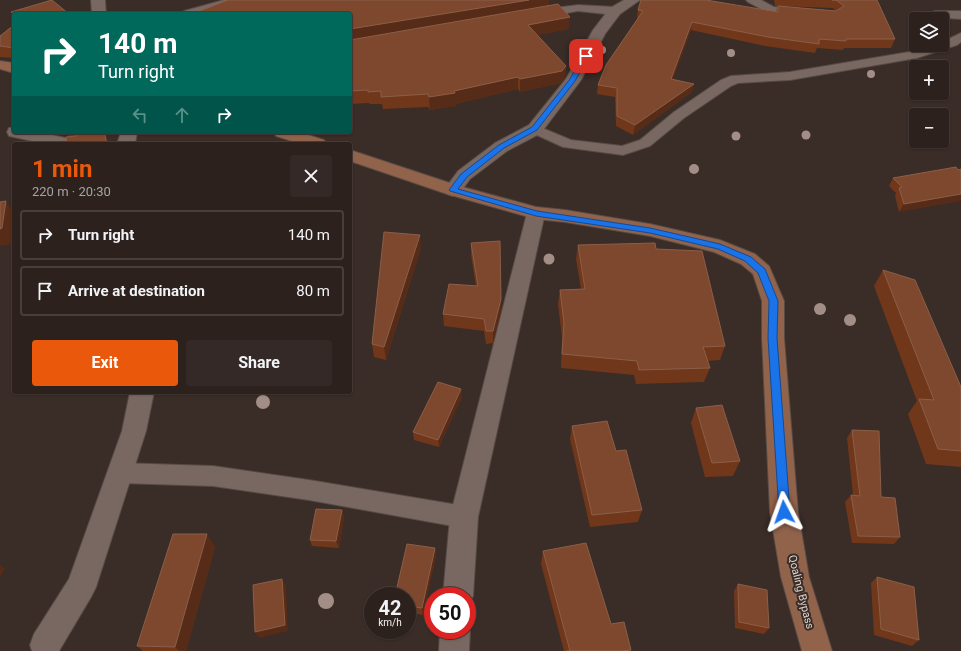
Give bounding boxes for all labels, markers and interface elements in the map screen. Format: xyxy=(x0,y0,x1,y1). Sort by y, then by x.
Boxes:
map controls xyxy=(909,12,949,148)
button: layers xyxy=(909,12,949,52)
text: 140 m xyxy=(98,27,177,60)
icon: right xyxy=(32,28,84,80)
pin xyxy=(569,39,603,73)
icon: arrive xyxy=(575,45,597,67)
button: + xyxy=(909,60,949,100)
text: Turn right xyxy=(98,61,175,82)
icon: left xyxy=(129,104,151,126)
icon: ahead xyxy=(171,104,193,126)
icon: right xyxy=(213,104,235,126)
button: − xyxy=(909,108,949,148)
text: 1 min xyxy=(32,155,92,183)
button: close xyxy=(290,155,332,197)
text: 220 m · 20:30 xyxy=(32,184,111,199)
icon: right xyxy=(34,224,56,246)
text: Turn right xyxy=(68,226,134,244)
text: 140 m xyxy=(288,226,330,244)
icon: arrive xyxy=(34,280,56,302)
text: Arrive at destination xyxy=(68,282,205,300)
text: 80 m xyxy=(296,282,330,300)
button: Exit xyxy=(32,340,178,386)
button: Share xyxy=(186,340,332,386)
position arrow xyxy=(763,491,805,533)
street label: Qoaling Bypass xyxy=(786,554,817,631)
speed limit sign: 50 xyxy=(424,587,476,639)
text: 42 xyxy=(379,596,401,620)
text: km/h xyxy=(378,617,402,628)

